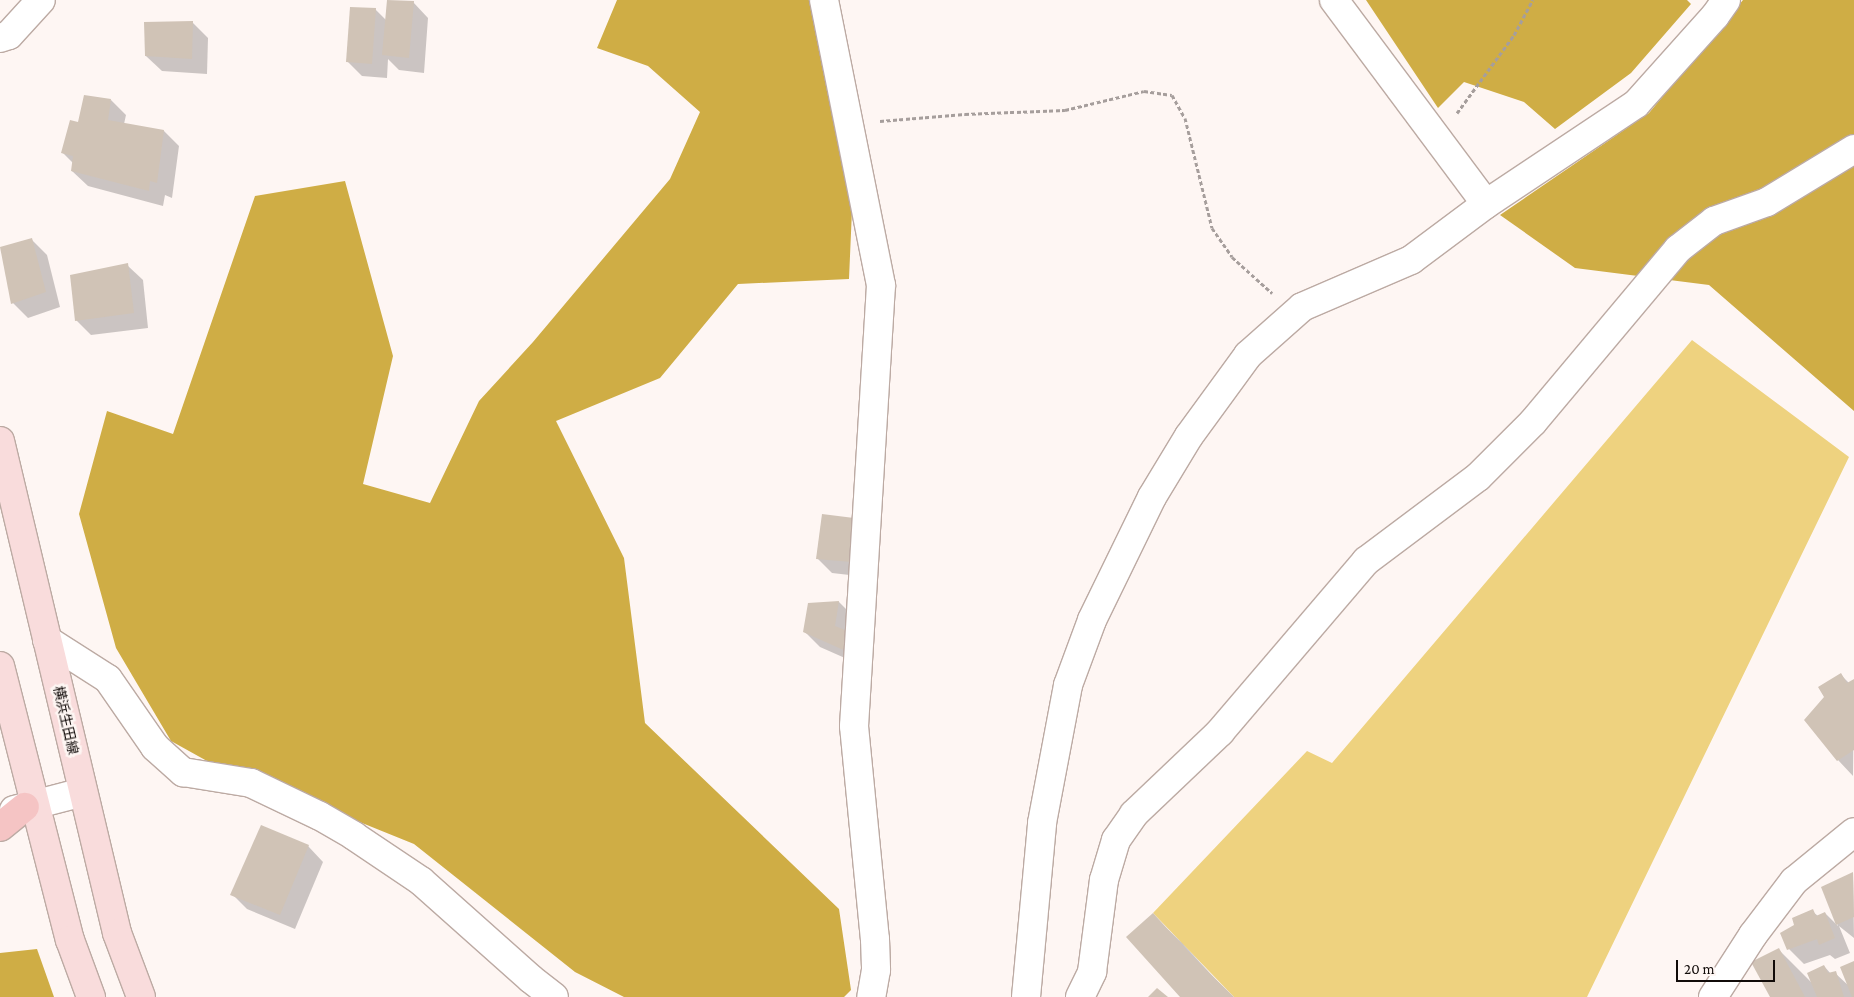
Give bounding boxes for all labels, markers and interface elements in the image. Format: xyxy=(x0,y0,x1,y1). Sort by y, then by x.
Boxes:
street label: 横浜生田線 xyxy=(50,684,82,756)
scale bar xyxy=(1679,950,1778,982)
text: 20 m xyxy=(1684,961,1715,977)

